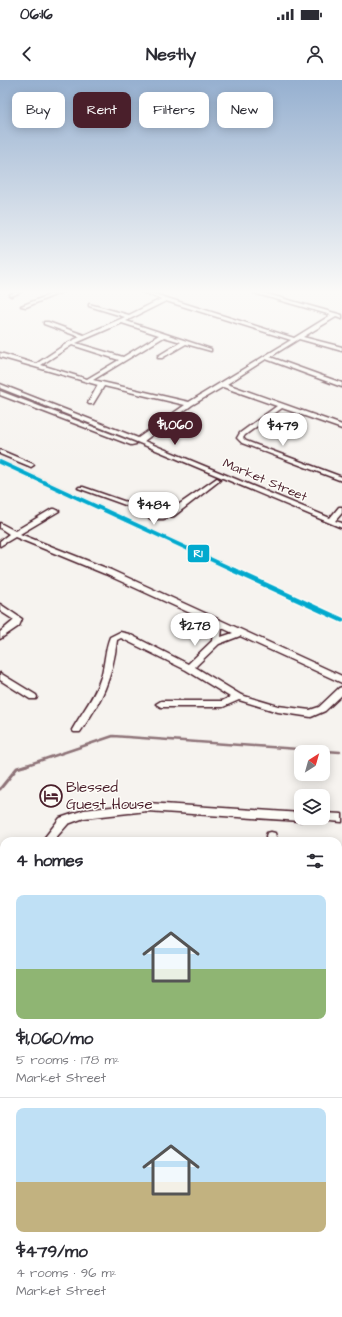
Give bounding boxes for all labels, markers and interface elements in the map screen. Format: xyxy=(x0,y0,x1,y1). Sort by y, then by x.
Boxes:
text: 06:16 xyxy=(20,4,53,25)
text: Nestly xyxy=(146,42,196,67)
icon: back xyxy=(16,43,38,65)
icon: person xyxy=(304,43,326,65)
chip: Buy xyxy=(12,92,65,128)
chip: Rent xyxy=(73,92,131,128)
chip: Filters xyxy=(139,92,209,128)
chip: New xyxy=(217,92,273,128)
pin: $1,060 xyxy=(142,412,208,446)
pin: $479 xyxy=(259,413,307,447)
text: $1,060 xyxy=(157,416,193,434)
text: $479 xyxy=(267,417,299,435)
street label: Market Street xyxy=(220,454,311,506)
pin: $484 xyxy=(130,492,178,526)
text: $484 xyxy=(137,496,171,514)
line badge: R1 xyxy=(187,544,210,563)
text: R1 xyxy=(193,546,203,561)
pin: $278 xyxy=(171,613,219,647)
text: $278 xyxy=(179,617,211,635)
north arrow xyxy=(294,745,330,781)
map controls xyxy=(294,745,330,825)
place label: Blessed Guest House xyxy=(66,777,153,815)
hotel icon: Blessed Guest House xyxy=(38,783,64,809)
button: layers xyxy=(294,789,330,825)
text: 4 homes xyxy=(16,849,83,873)
icon: filters xyxy=(304,850,326,872)
icon: home xyxy=(135,921,207,993)
text: $1,060/mo xyxy=(16,1027,93,1051)
text: 5 rooms · 178 m² xyxy=(16,1051,119,1069)
text: Market Street xyxy=(16,1069,106,1087)
icon: home xyxy=(135,1134,207,1206)
text: $479/mo xyxy=(16,1240,88,1264)
text: 4 rooms · 96 m² xyxy=(16,1264,116,1282)
text: Market Street xyxy=(16,1282,106,1300)

